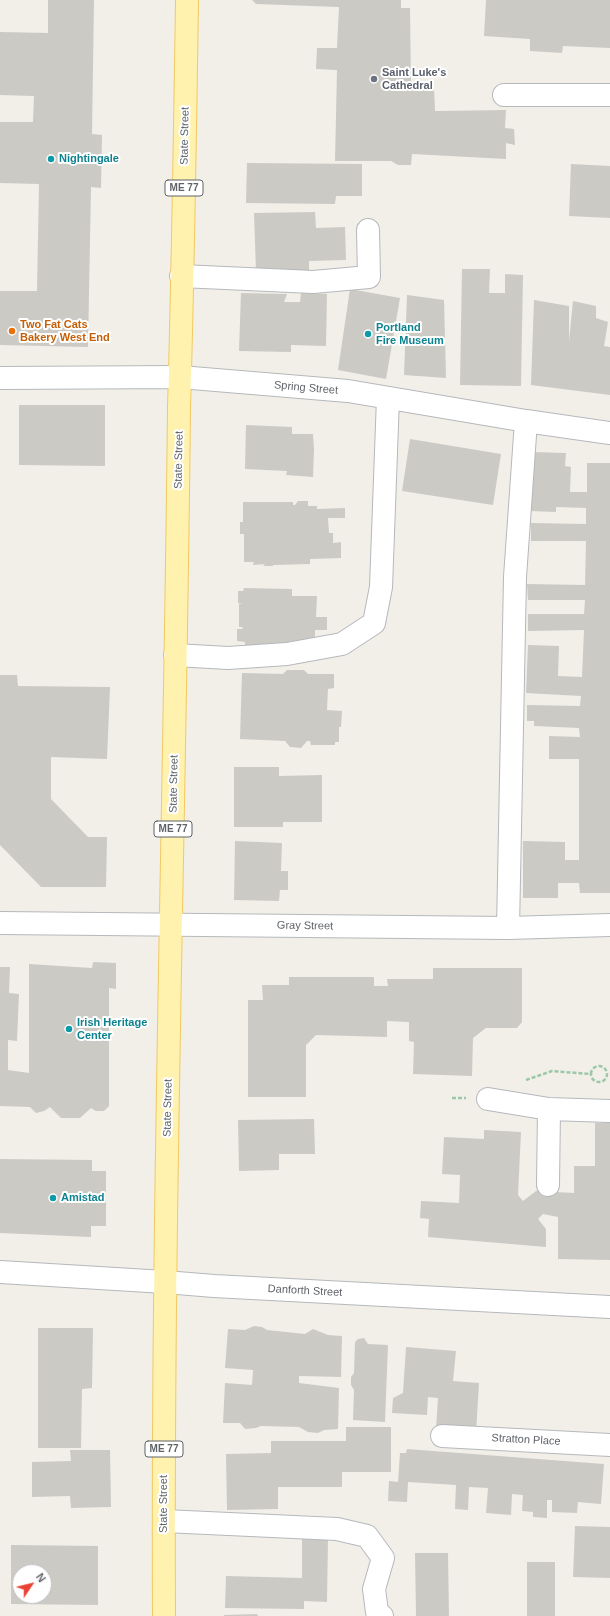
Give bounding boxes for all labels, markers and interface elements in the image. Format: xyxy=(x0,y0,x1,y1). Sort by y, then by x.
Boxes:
place label: Saint Luke's Cathedral xyxy=(382,66,446,92)
marker: Saint Luke's Cathedral xyxy=(369,74,379,84)
street label: State Street xyxy=(178,107,192,165)
place label: Nightingale xyxy=(59,152,119,166)
marker: Nightingale xyxy=(46,154,56,164)
road number: ME 77 xyxy=(165,180,203,196)
place label: Two Fat Cats Bakery West End xyxy=(20,318,110,344)
place label: Portland Fire Museum xyxy=(376,321,444,347)
marker: Two Fat Cats Bakery West End xyxy=(7,326,17,336)
marker: Portland Fire Museum xyxy=(363,329,373,339)
street label: Spring Street xyxy=(273,379,339,397)
street label: State Street xyxy=(172,431,186,489)
street label: State Street xyxy=(167,755,181,813)
road number: ME 77 xyxy=(154,821,192,837)
street label: Gray Street xyxy=(277,919,333,933)
place label: Irish Heritage Center xyxy=(77,1016,147,1042)
marker: Irish Heritage Center xyxy=(64,1024,74,1034)
street label: State Street xyxy=(161,1079,175,1137)
place label: Amistad xyxy=(61,1191,104,1205)
marker: Amistad xyxy=(48,1193,58,1203)
street label: Danforth Street xyxy=(267,1282,343,1300)
street label: Stratton Place xyxy=(491,1432,561,1448)
road number: ME 77 xyxy=(145,1441,183,1457)
street label: State Street xyxy=(157,1475,171,1533)
north arrow xyxy=(12,1564,52,1604)
text: N xyxy=(34,1571,48,1584)

